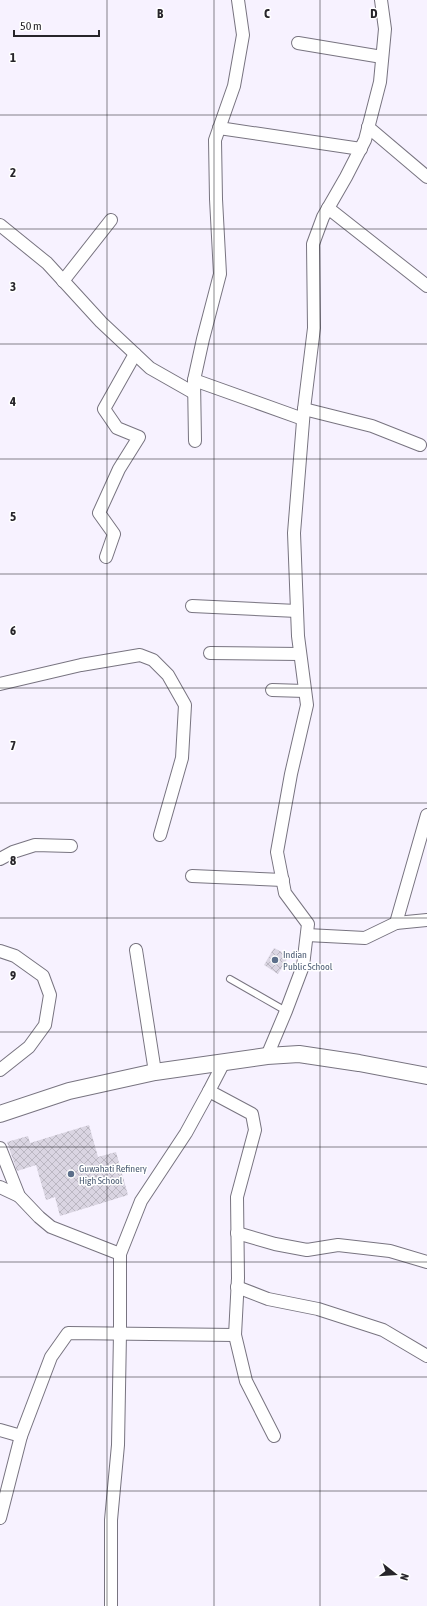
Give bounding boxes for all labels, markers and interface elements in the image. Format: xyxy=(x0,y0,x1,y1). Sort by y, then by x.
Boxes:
text: B xyxy=(157,6,164,21)
text: C xyxy=(264,6,270,21)
text: D xyxy=(370,6,378,21)
scale bar xyxy=(14,12,99,38)
text: 50 m xyxy=(20,19,42,33)
text: 1 xyxy=(10,50,16,65)
text: 2 xyxy=(10,165,16,180)
text: 3 xyxy=(10,279,16,294)
text: 4 xyxy=(9,394,16,409)
text: 5 xyxy=(10,509,16,524)
text: 6 xyxy=(10,623,16,638)
text: 7 xyxy=(10,738,16,753)
text: 8 xyxy=(10,853,16,868)
place label: Indian Public School xyxy=(283,949,333,972)
marker: Indian Public School xyxy=(270,955,280,965)
text: 9 xyxy=(10,968,16,983)
place label: Guwahati Refinery High School xyxy=(79,1163,147,1186)
marker: Guwahati Refinery High School xyxy=(66,1169,76,1179)
north arrow xyxy=(375,1554,415,1594)
text: N xyxy=(398,1572,411,1582)

